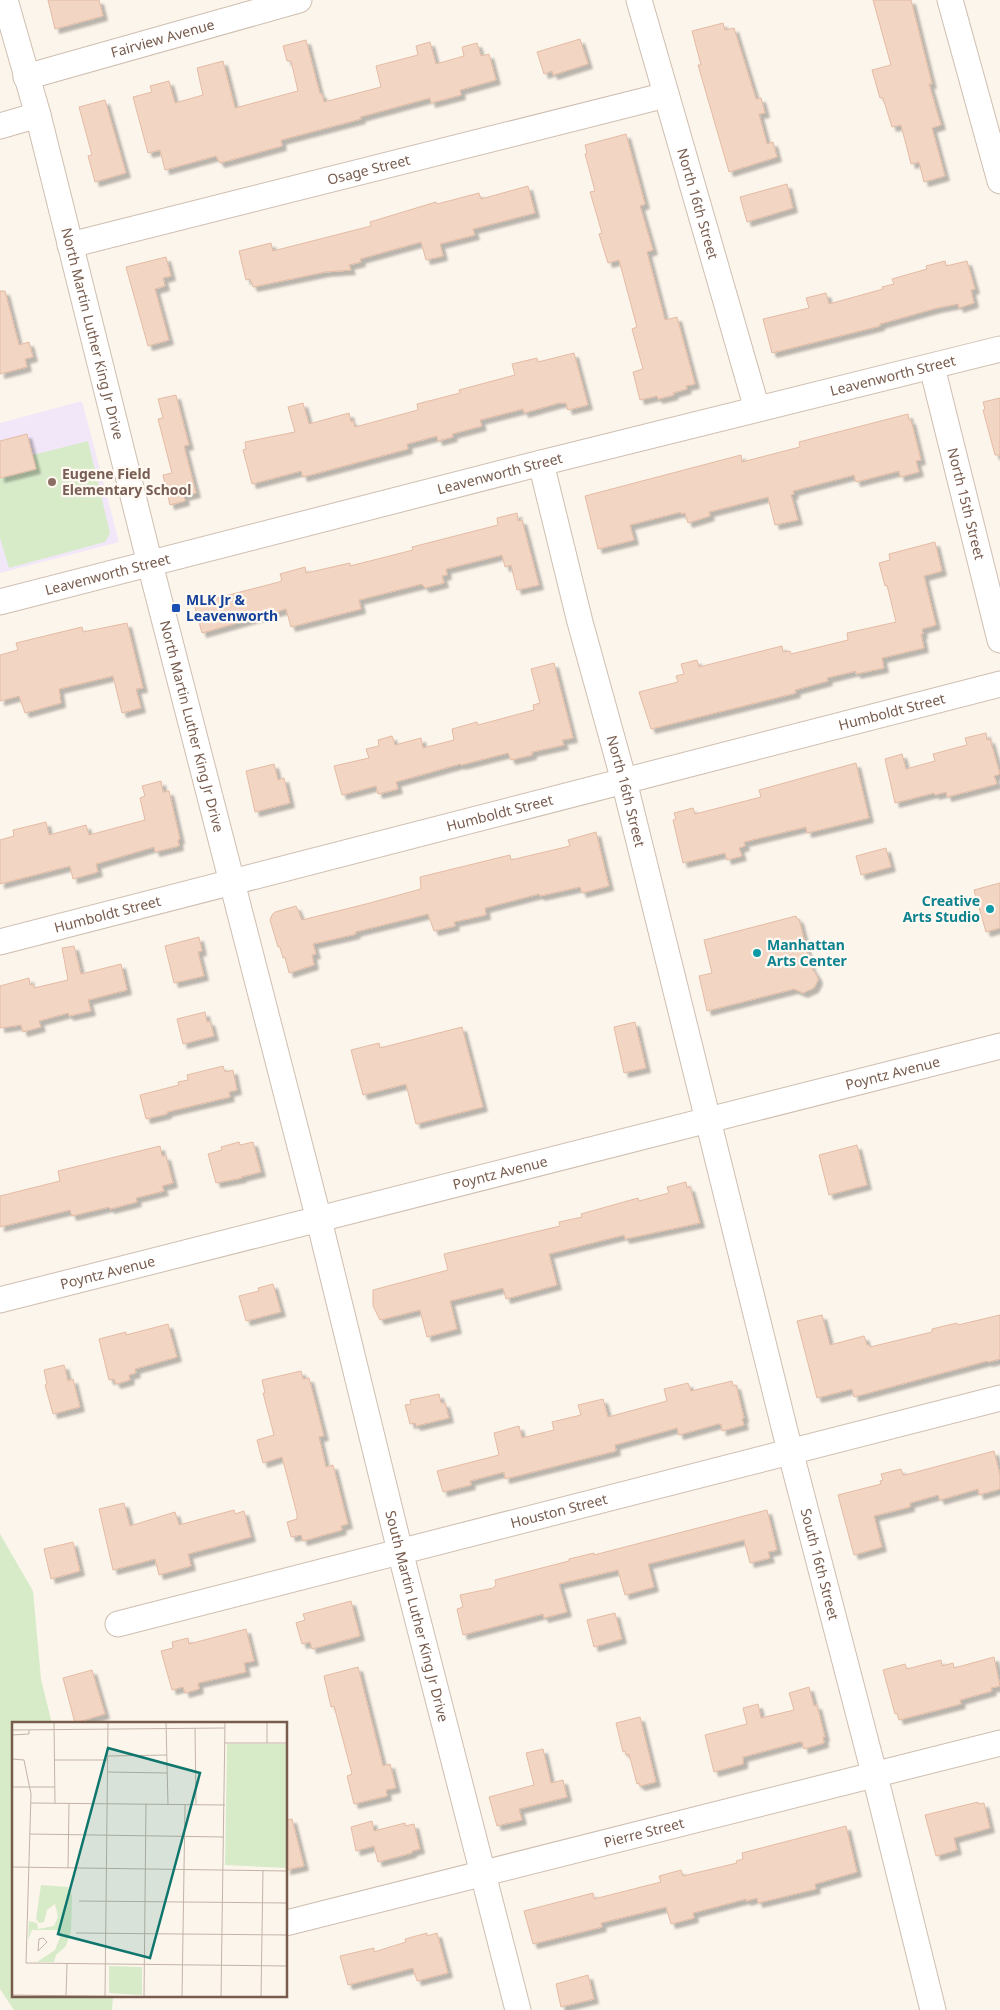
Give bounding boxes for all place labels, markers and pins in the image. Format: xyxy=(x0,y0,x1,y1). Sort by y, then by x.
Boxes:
place label: Eugene Field Elementary School xyxy=(62,464,192,499)
marker: Eugene Field Elementary School xyxy=(46,476,58,488)
place label: MLK Jr & Leavenworth xyxy=(186,590,278,625)
marker: MLK Jr & Leavenworth xyxy=(170,602,182,614)
place label: Creative Arts Studio xyxy=(903,891,980,926)
marker: Creative Arts Studio xyxy=(984,903,996,915)
place label: Manhattan Arts Center xyxy=(767,935,848,970)
marker: Manhattan Arts Center xyxy=(751,947,763,959)

